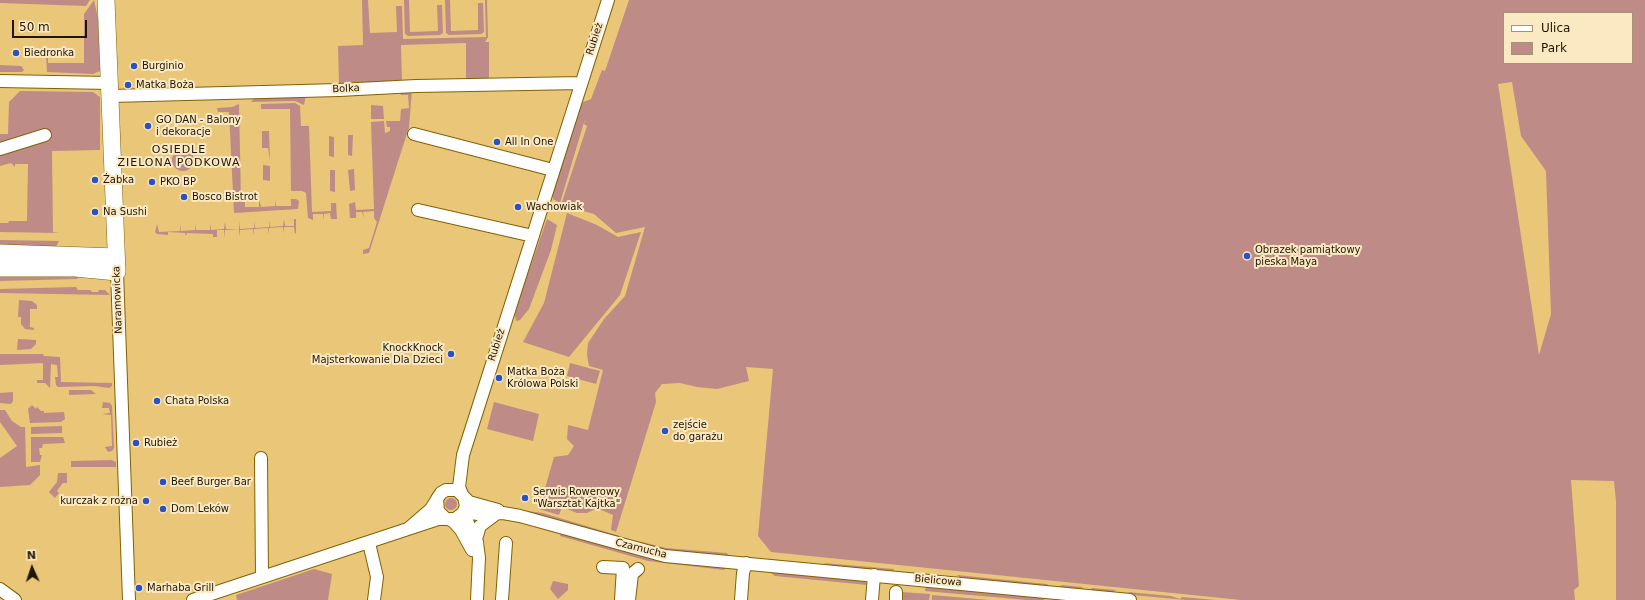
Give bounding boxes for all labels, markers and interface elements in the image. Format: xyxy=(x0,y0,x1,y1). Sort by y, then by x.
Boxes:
scale bar xyxy=(14,12,89,38)
legend xyxy=(1503,12,1633,64)
text: 50 m xyxy=(19,20,50,34)
street label: Rubież xyxy=(584,21,606,57)
text: Ulica xyxy=(1541,21,1570,35)
text: Park xyxy=(1541,41,1567,55)
place label: Biedronka xyxy=(24,47,74,59)
marker: Biedronka xyxy=(11,48,21,58)
place label: Burginio xyxy=(142,60,183,72)
marker: Burginio xyxy=(129,61,139,71)
place label: Matka Boża xyxy=(136,79,194,91)
marker: Matka Boża xyxy=(123,80,133,90)
street label: Bolka xyxy=(332,82,360,96)
place label: GO DAN - Balony i dekoracje xyxy=(156,114,241,138)
marker: GO DAN - Balony i dekoracje xyxy=(143,121,153,131)
place label: All In One xyxy=(505,136,553,148)
marker: All In One xyxy=(492,137,502,147)
district label: OSIEDLE ZIELONA PODKOWA xyxy=(117,143,241,169)
place label: Żabka xyxy=(103,174,134,186)
marker: Żabka xyxy=(90,175,100,185)
place label: PKO BP xyxy=(160,176,196,188)
marker: PKO BP xyxy=(147,177,157,187)
place label: Bosco Bistrot xyxy=(192,191,258,203)
marker: Bosco Bistrot xyxy=(179,192,189,202)
place label: Wachowiak xyxy=(526,201,582,213)
marker: Wachowiak xyxy=(513,202,523,212)
place label: Na Sushi xyxy=(103,206,147,218)
marker: Na Sushi xyxy=(90,207,100,217)
place label: Obrazek pamiątkowy pieska Maya xyxy=(1255,244,1361,268)
marker: Obrazek pamiątkowy pieska Maya xyxy=(1242,251,1252,261)
street label: Naramowicka xyxy=(111,266,125,334)
street label: Rubież xyxy=(486,327,508,363)
place label: KnockKnock Majsterkowanie Dla Dzieci xyxy=(312,342,443,366)
marker: KnockKnock Majsterkowanie Dla Dzieci xyxy=(446,349,456,359)
place label: Matka Boża Królowa Polski xyxy=(507,366,578,390)
marker: Matka Boża Królowa Polski xyxy=(494,373,504,383)
place label: Chata Polska xyxy=(165,395,229,407)
marker: Chata Polska xyxy=(152,396,162,406)
place label: zejście do garażu xyxy=(673,419,723,442)
marker: zejście do garażu xyxy=(660,426,670,436)
place label: Rubież xyxy=(144,437,177,449)
marker: Rubież xyxy=(131,438,141,448)
place label: Beef Burger Bar xyxy=(171,476,251,488)
marker: Beef Burger Bar xyxy=(158,477,168,487)
place label: Serwis Rowerowy "Warsztat Kajtka" xyxy=(533,486,620,510)
marker: Serwis Rowerowy "Warsztat Kajtka" xyxy=(520,493,530,503)
place label: kurczak z rożna xyxy=(60,495,138,507)
marker: kurczak z rożna xyxy=(141,496,151,506)
place label: Dom Leków xyxy=(171,503,229,515)
marker: Dom Leków xyxy=(158,504,168,514)
street label: Czarnucha xyxy=(614,537,668,561)
north arrow xyxy=(12,548,52,588)
text: N xyxy=(26,549,36,562)
street label: Bielicowa xyxy=(914,573,962,589)
place label: Marhaba Grill xyxy=(147,582,214,594)
marker: Marhaba Grill xyxy=(134,583,144,593)

